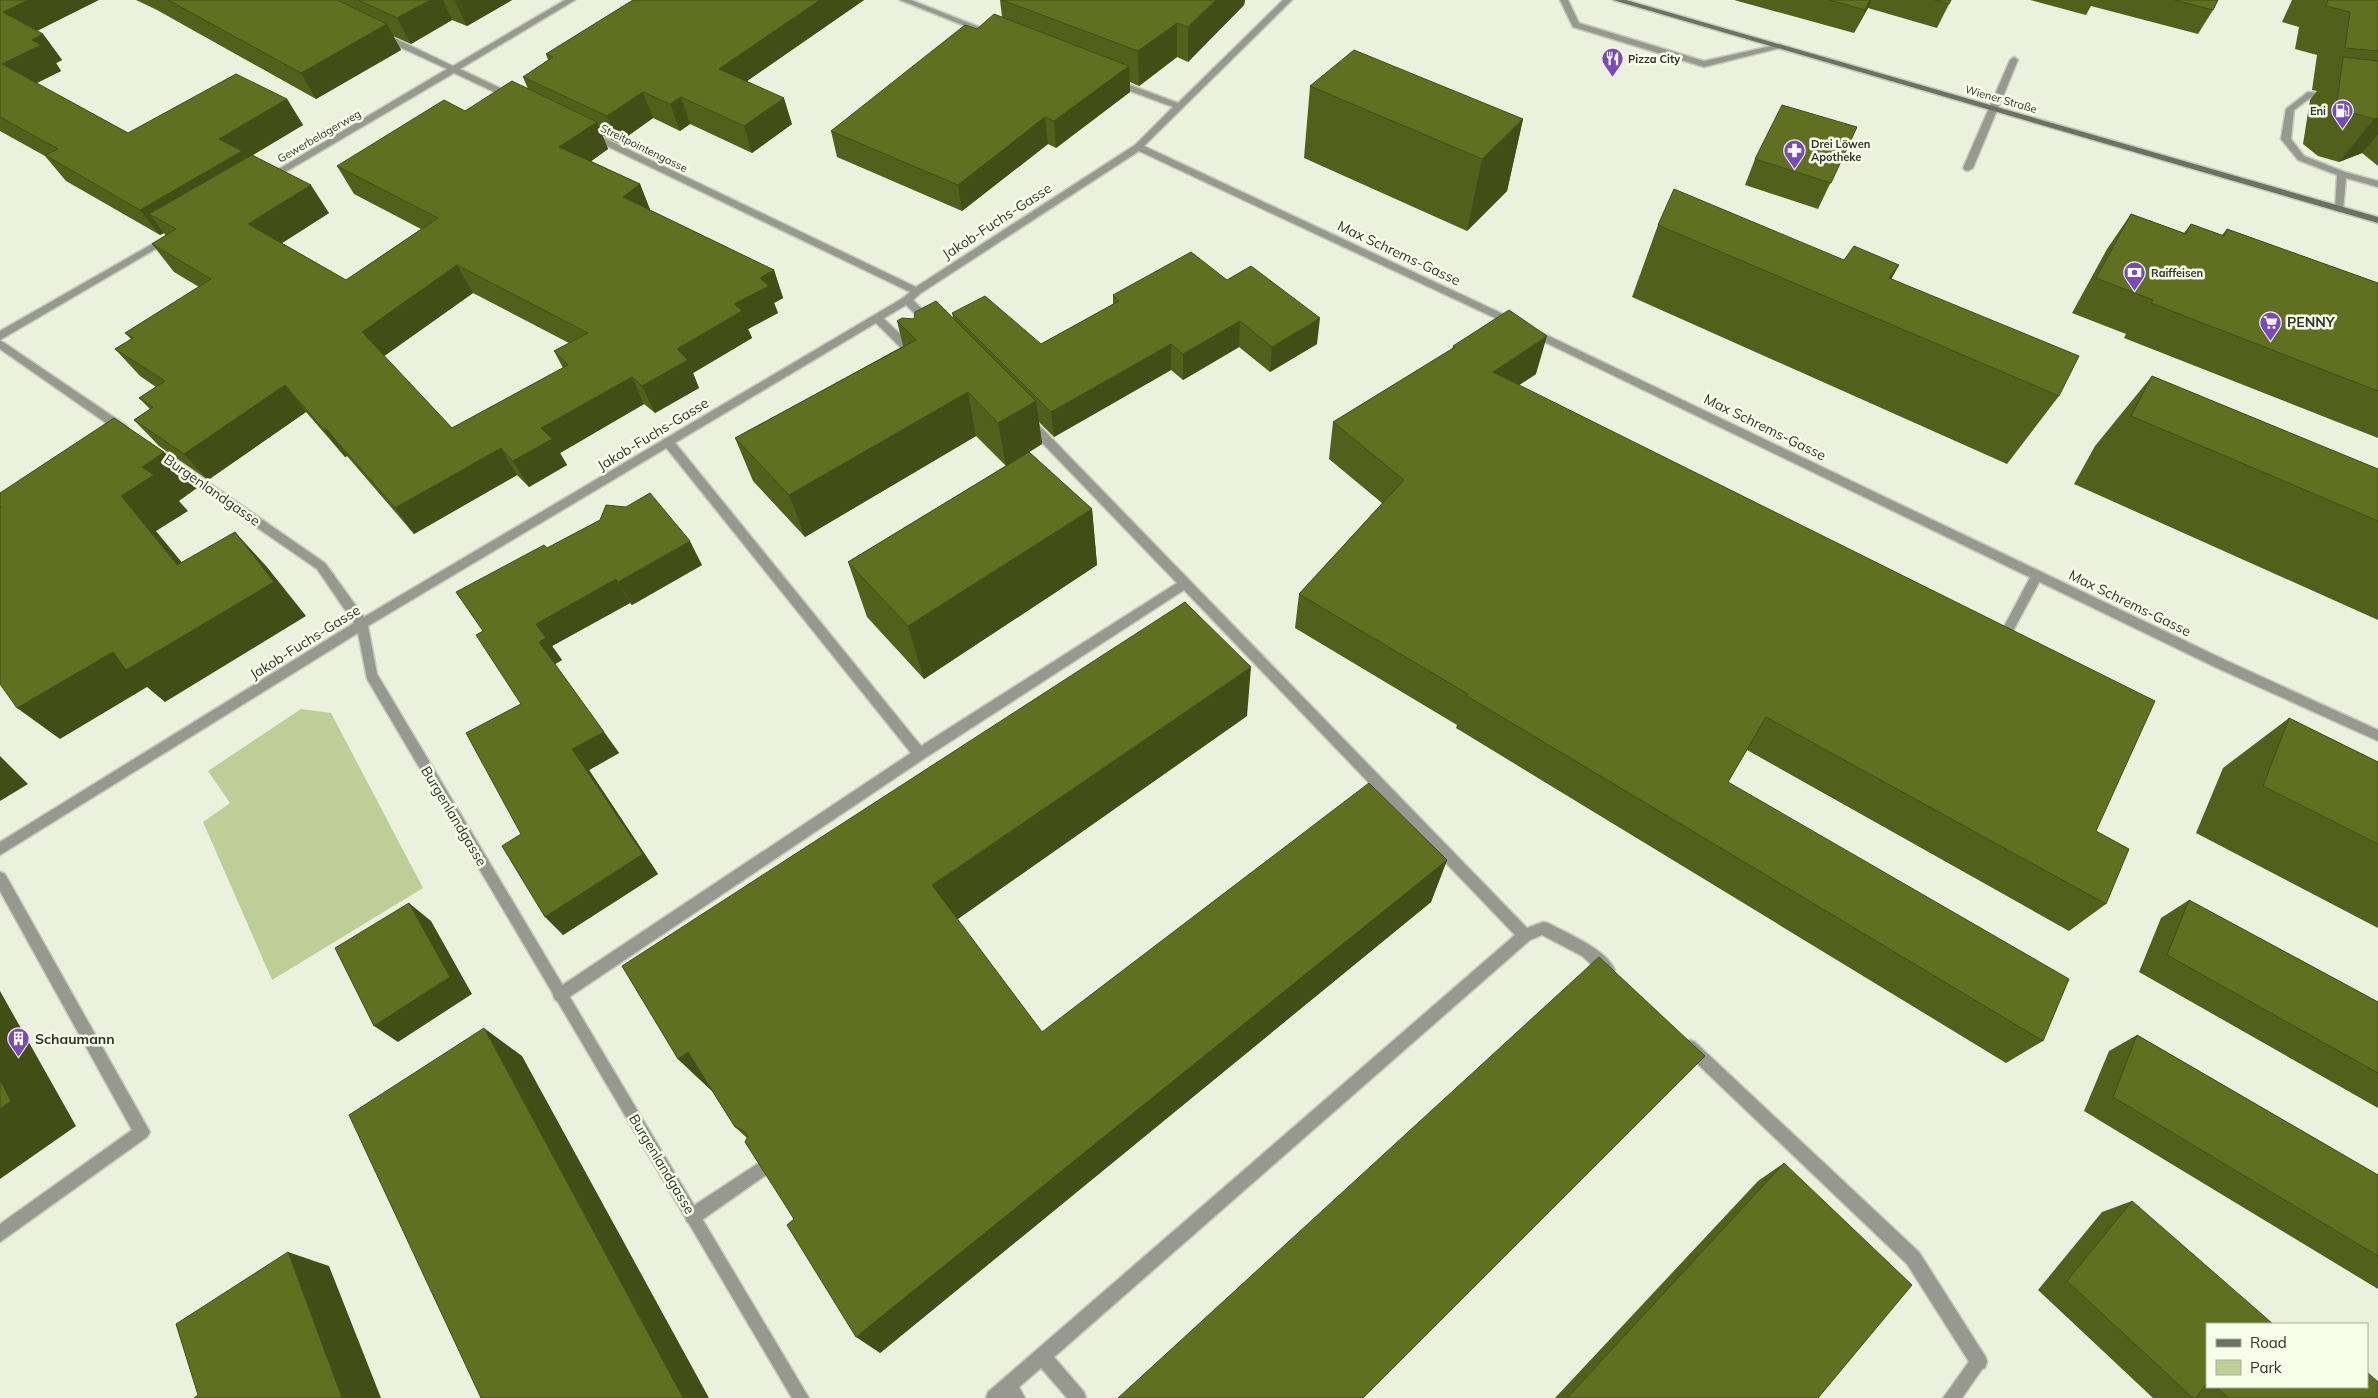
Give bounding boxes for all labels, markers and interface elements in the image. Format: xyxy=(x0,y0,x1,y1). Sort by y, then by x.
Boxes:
restaurant icon: Pizza City xyxy=(1600,47,1624,78)
place label: Pizza City xyxy=(1628,52,1680,66)
street label: Wiener Straße xyxy=(1963,82,2039,116)
fuel station icon: Eni xyxy=(2330,99,2354,130)
place label: Eni xyxy=(2310,104,2326,118)
street label: Gewerbelagerweg xyxy=(275,106,363,166)
street label: Streitpointengasse xyxy=(598,121,690,175)
place label: Drei Löwen Apotheke xyxy=(1811,137,1870,164)
pharmacy icon: Drei Löwen Apotheke xyxy=(1783,138,1807,169)
street label: Jakob-Fuchs-Gasse xyxy=(939,179,1055,263)
street label: Max Schrems-Gasse xyxy=(1335,217,1463,289)
bank icon: Raiffeisen xyxy=(2123,261,2147,292)
place label: Raiffeisen xyxy=(2151,266,2203,280)
supermarket icon: PENNY xyxy=(2259,310,2283,341)
place label: PENNY xyxy=(2287,313,2336,331)
street label: Max Schrems-Gasse xyxy=(1701,390,1829,464)
street label: Jakob-Fuchs-Gasse xyxy=(594,394,712,474)
street label: Burgenlandgasse xyxy=(160,450,264,530)
street label: Max Schrems-Gasse xyxy=(2066,566,2194,640)
street label: Jakob-Fuchs-Gasse xyxy=(247,601,363,683)
street label: Burgenlandgasse xyxy=(417,763,491,869)
building icon: Schaumann xyxy=(7,1027,31,1058)
place label: Schaumann xyxy=(35,1030,115,1048)
street label: Burgenlandgasse xyxy=(625,1111,699,1217)
legend xyxy=(2206,1323,2368,1388)
text: Road xyxy=(2250,1333,2287,1352)
text: Park xyxy=(2250,1358,2282,1377)

